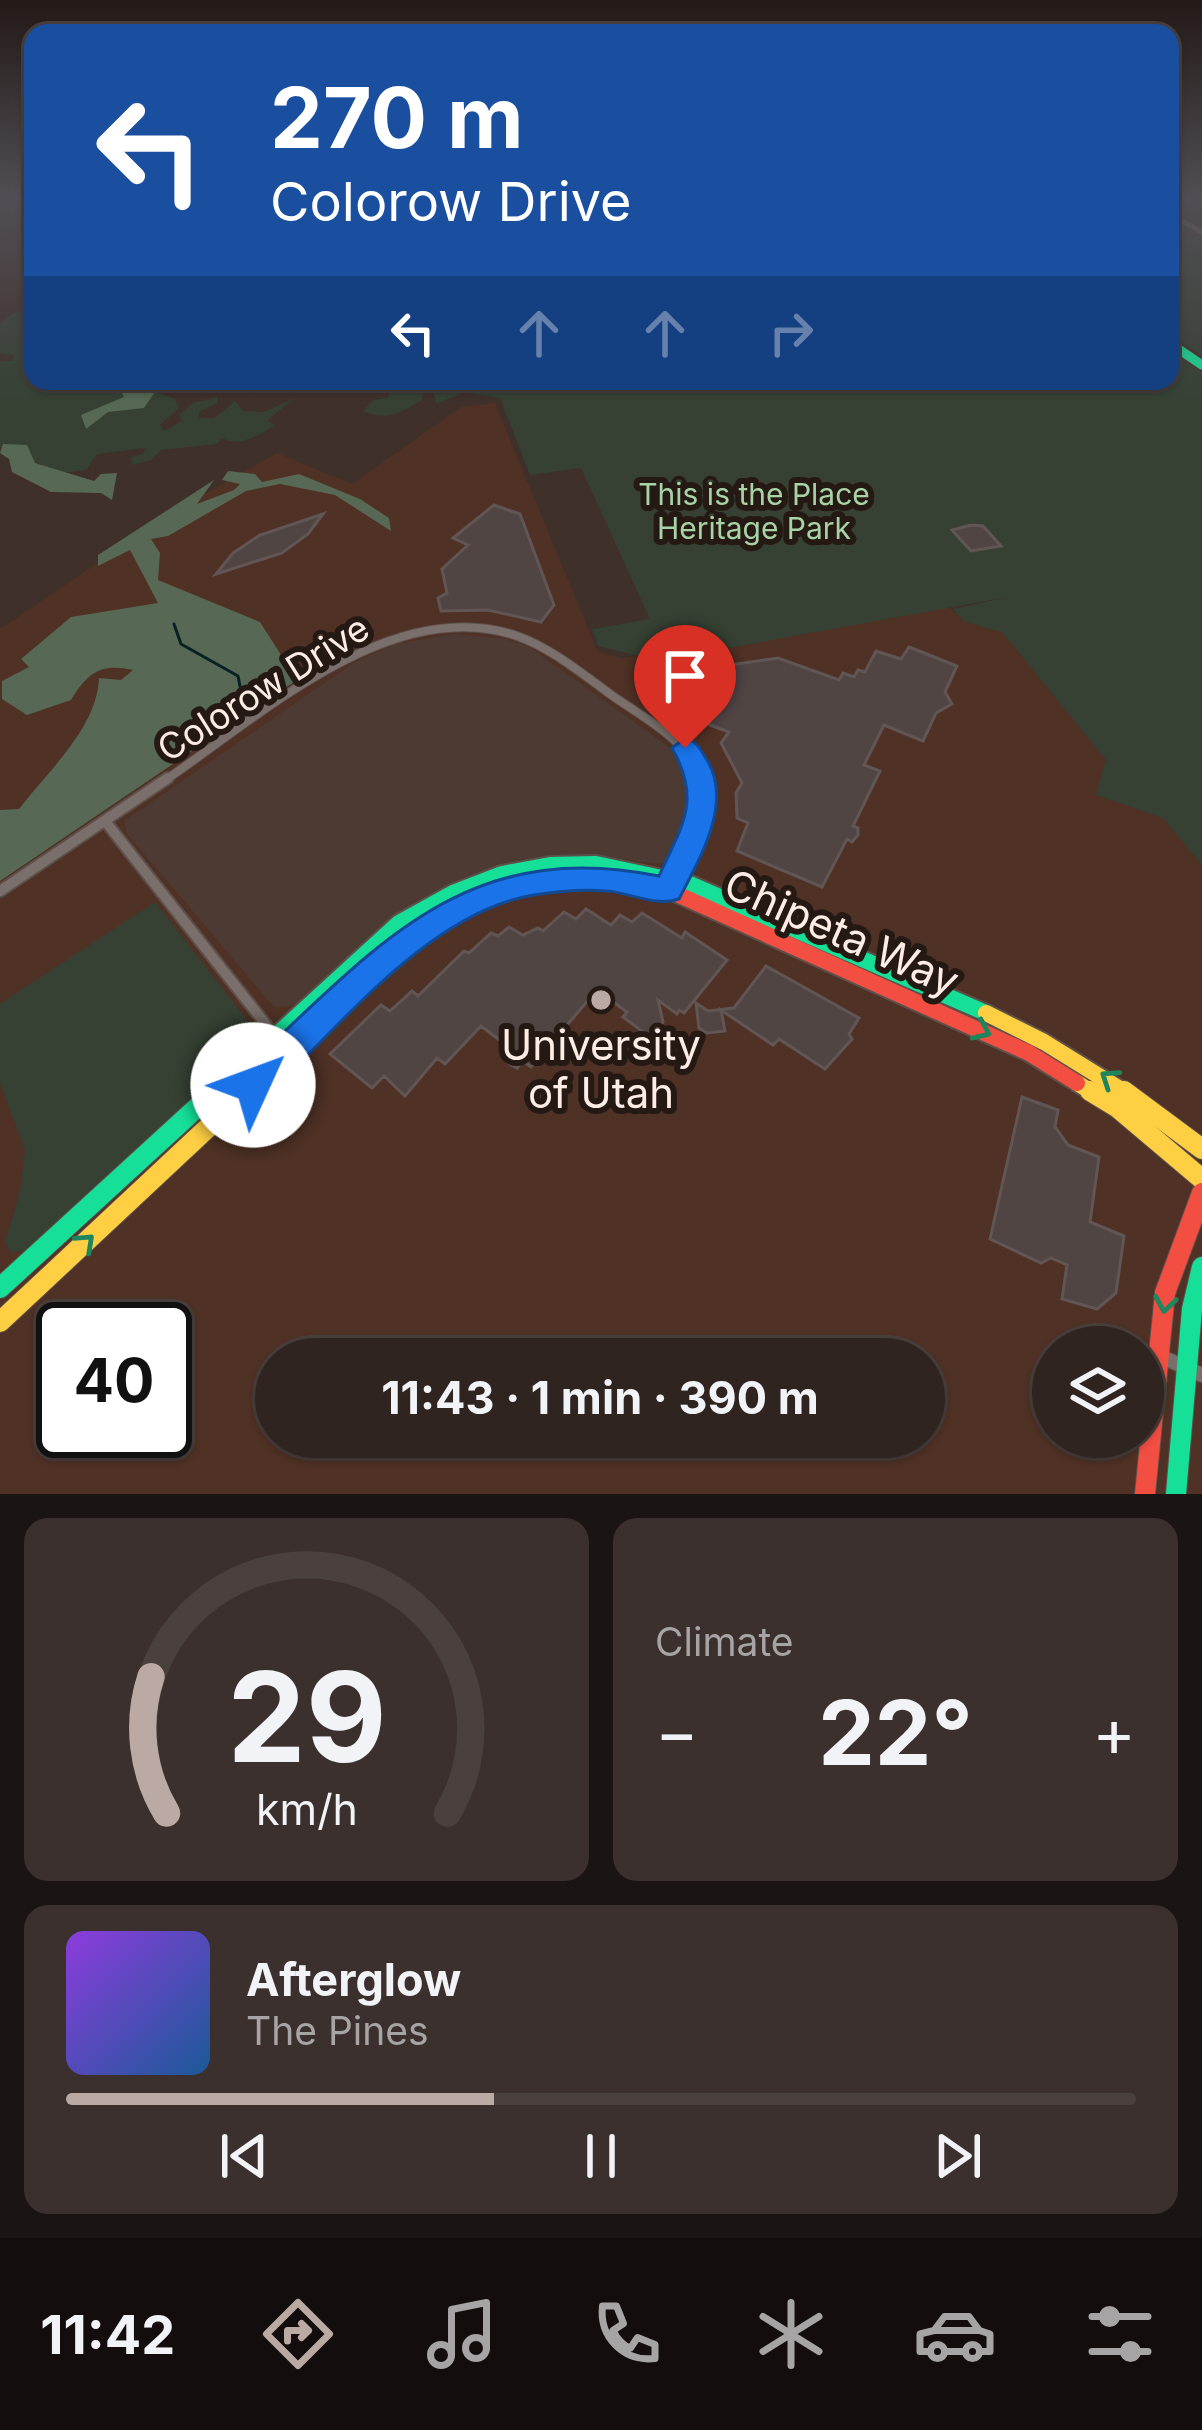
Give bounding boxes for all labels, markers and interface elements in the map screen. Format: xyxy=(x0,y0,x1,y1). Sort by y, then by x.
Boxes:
text: 270 m xyxy=(270,67,524,168)
icon: left xyxy=(72,72,228,228)
text: Colorow Drive xyxy=(270,169,632,234)
icon: left xyxy=(380,300,446,366)
icon: ahead xyxy=(506,300,572,366)
icon: ahead xyxy=(632,300,698,366)
icon: right xyxy=(758,300,824,366)
park label: This is the Place Heritage Park xyxy=(638,476,870,546)
street label: Colorow Drive xyxy=(149,605,377,771)
pin xyxy=(634,625,736,748)
icon: arrive xyxy=(652,643,718,709)
street label: Chipeta Way xyxy=(717,858,967,1006)
marker: University of Utah xyxy=(588,987,614,1013)
one-way arrow xyxy=(970,1017,991,1041)
place label: University of Utah xyxy=(501,1019,701,1118)
position arrow xyxy=(190,1022,316,1148)
one-way arrow xyxy=(1100,1070,1122,1092)
one-way arrow xyxy=(72,1235,93,1256)
one-way arrow xyxy=(1153,1294,1179,1313)
speed limit sign: 40 xyxy=(36,1302,192,1458)
map controls xyxy=(1032,1326,1164,1458)
button: layers xyxy=(1032,1326,1164,1458)
text: 11:43 · 1 min · 390 m xyxy=(381,1370,819,1425)
text: Climate xyxy=(655,1618,794,1665)
text: 29 xyxy=(227,1641,386,1792)
text: 22° xyxy=(818,1678,973,1787)
text: − xyxy=(655,1692,699,1772)
text: + xyxy=(1092,1692,1136,1772)
text: km/h xyxy=(256,1782,357,1834)
text: Afterglow xyxy=(246,1952,461,2007)
text: The Pines xyxy=(246,2007,429,2054)
icon: previous xyxy=(211,2123,277,2189)
icon: pause xyxy=(568,2123,634,2189)
icon: next xyxy=(925,2123,991,2189)
icon: directions xyxy=(256,2292,340,2376)
icon: music xyxy=(420,2292,504,2376)
icon: phone xyxy=(585,2292,669,2376)
icon: climate xyxy=(749,2292,833,2376)
icon: car xyxy=(913,2292,997,2376)
icon: filters xyxy=(1078,2292,1162,2376)
text: 11:42 xyxy=(40,2302,175,2367)

